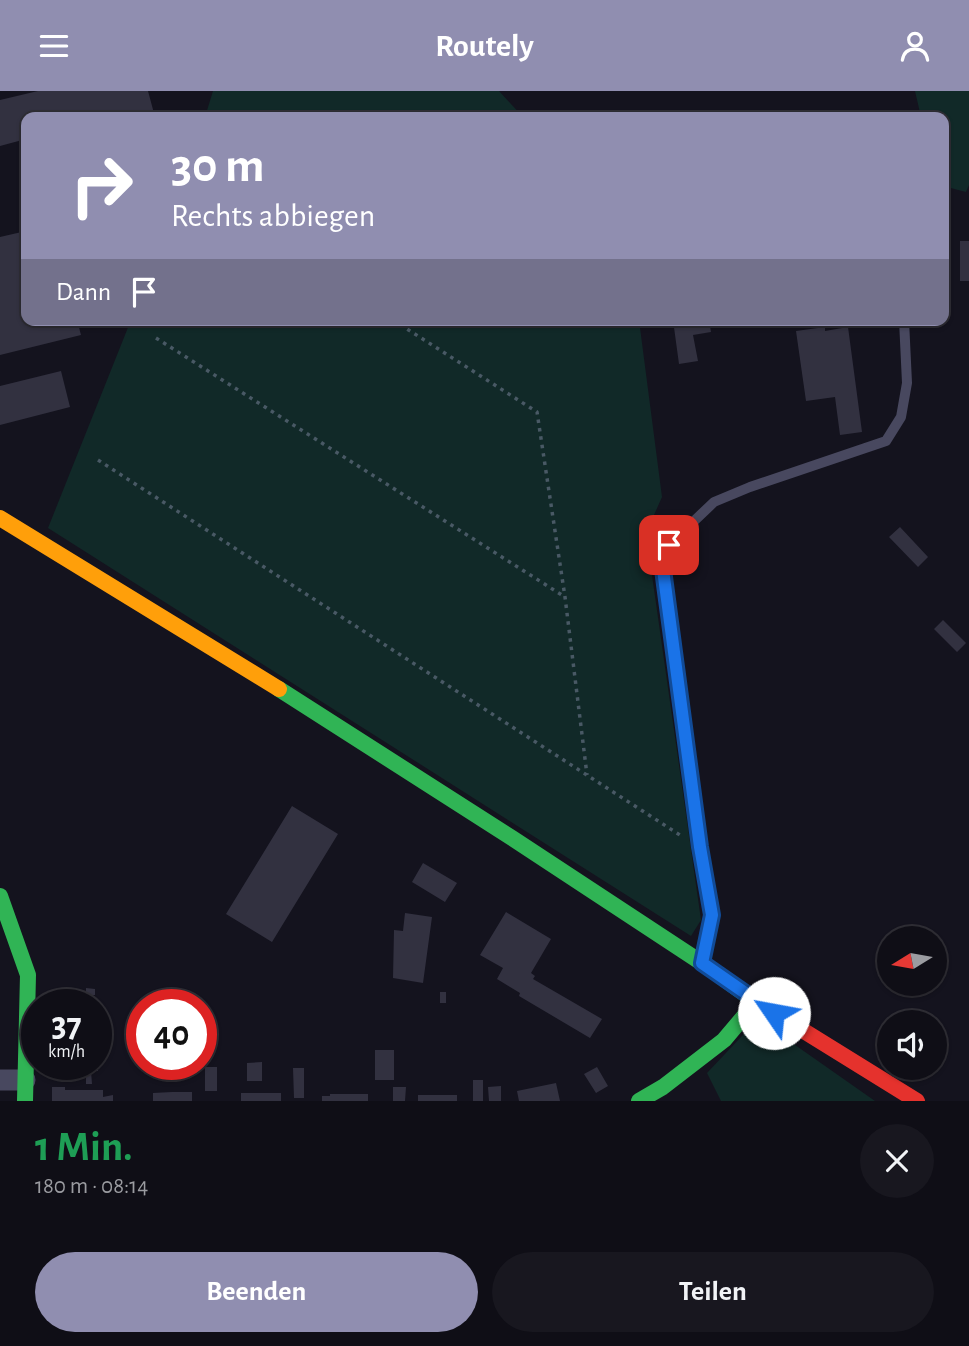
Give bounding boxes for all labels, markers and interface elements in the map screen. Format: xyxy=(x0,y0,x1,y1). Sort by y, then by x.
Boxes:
icon: menu xyxy=(35,27,73,65)
icon: person xyxy=(896,27,934,65)
text: Routely xyxy=(435,30,534,62)
icon: right xyxy=(56,140,147,231)
text: 30 m xyxy=(171,142,265,191)
text: Rechts abbiegen xyxy=(171,200,375,232)
icon: arrive xyxy=(125,273,163,311)
text: Dann xyxy=(56,279,111,305)
pin xyxy=(639,515,699,575)
icon: arrive xyxy=(650,526,688,564)
north arrow xyxy=(877,926,947,996)
map controls xyxy=(877,926,947,1080)
position arrow xyxy=(737,976,811,1050)
speed limit sign: 40 xyxy=(126,989,217,1080)
text: 37 xyxy=(51,1008,82,1043)
button: sound xyxy=(877,1010,947,1080)
text: km/h xyxy=(48,1043,85,1061)
button: close xyxy=(860,1124,934,1198)
text: 1 Min. xyxy=(35,1126,133,1168)
text: 180 m · 08:14 xyxy=(35,1175,148,1198)
button: Beenden xyxy=(35,1252,478,1332)
button: Teilen xyxy=(492,1252,934,1332)

